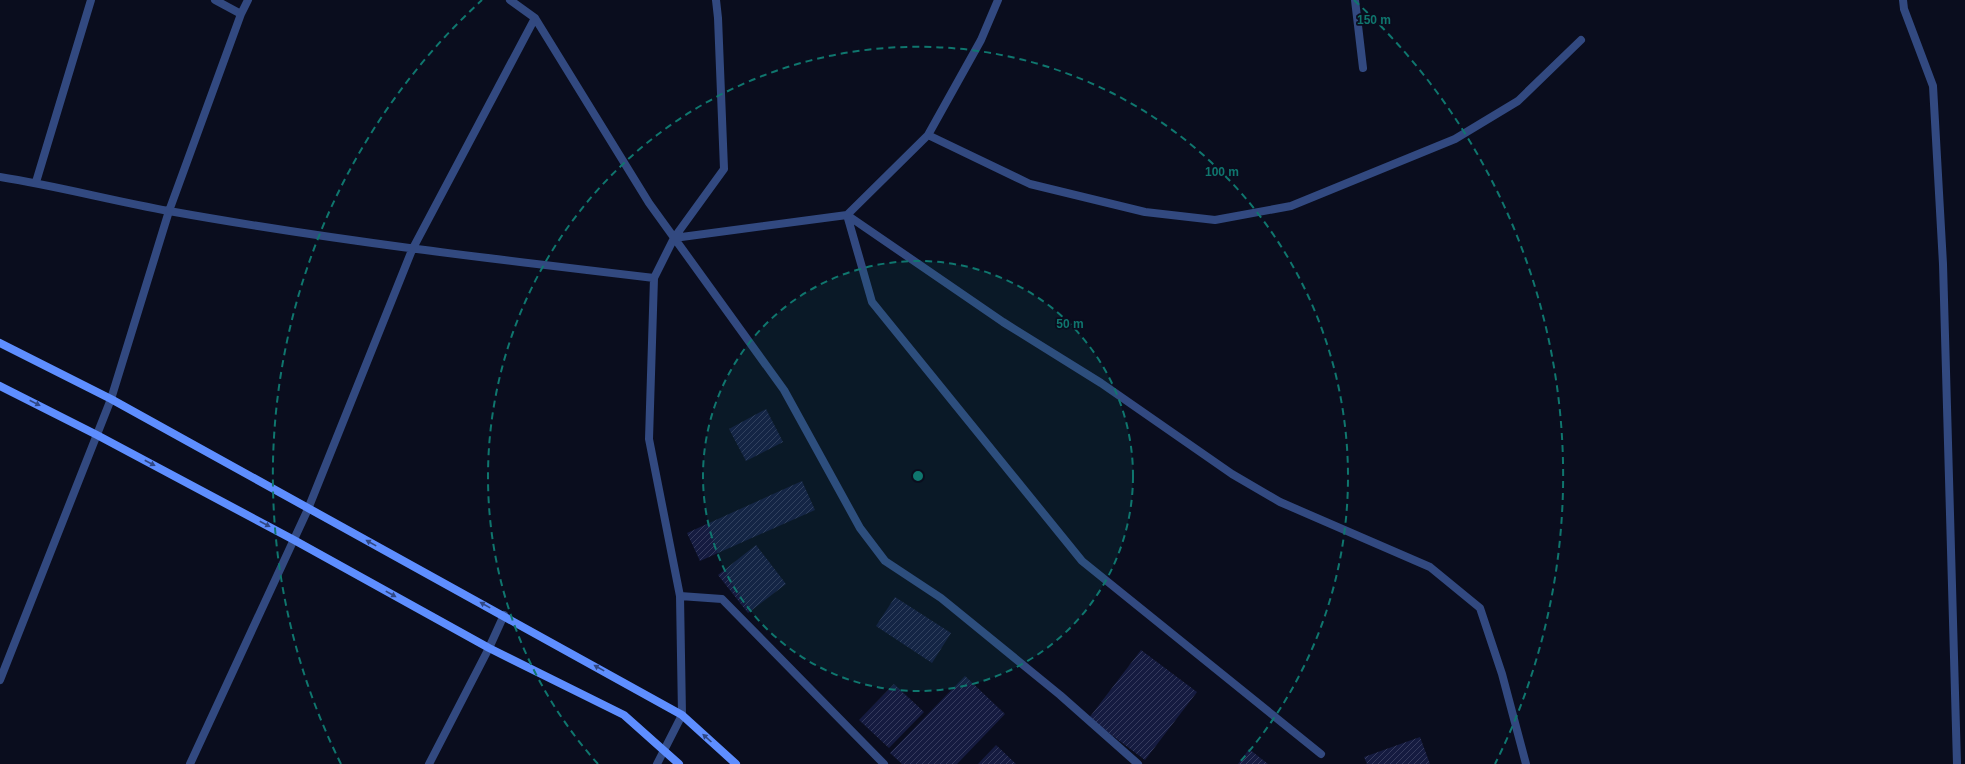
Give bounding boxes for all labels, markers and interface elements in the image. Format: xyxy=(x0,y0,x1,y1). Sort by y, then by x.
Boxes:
text: 150 m xyxy=(1357,13,1391,27)
text: 100 m xyxy=(1205,165,1239,179)
text: 50 m xyxy=(1056,317,1084,331)
one-way arrow xyxy=(29,400,41,406)
one-way arrow xyxy=(144,460,156,466)
centre of rings xyxy=(911,469,925,483)
one-way arrow xyxy=(259,521,271,528)
one-way arrow xyxy=(365,539,377,546)
one-way arrow xyxy=(385,590,397,597)
one-way arrow xyxy=(479,601,491,608)
one-way arrow xyxy=(593,665,604,671)
one-way arrow xyxy=(703,734,712,743)

